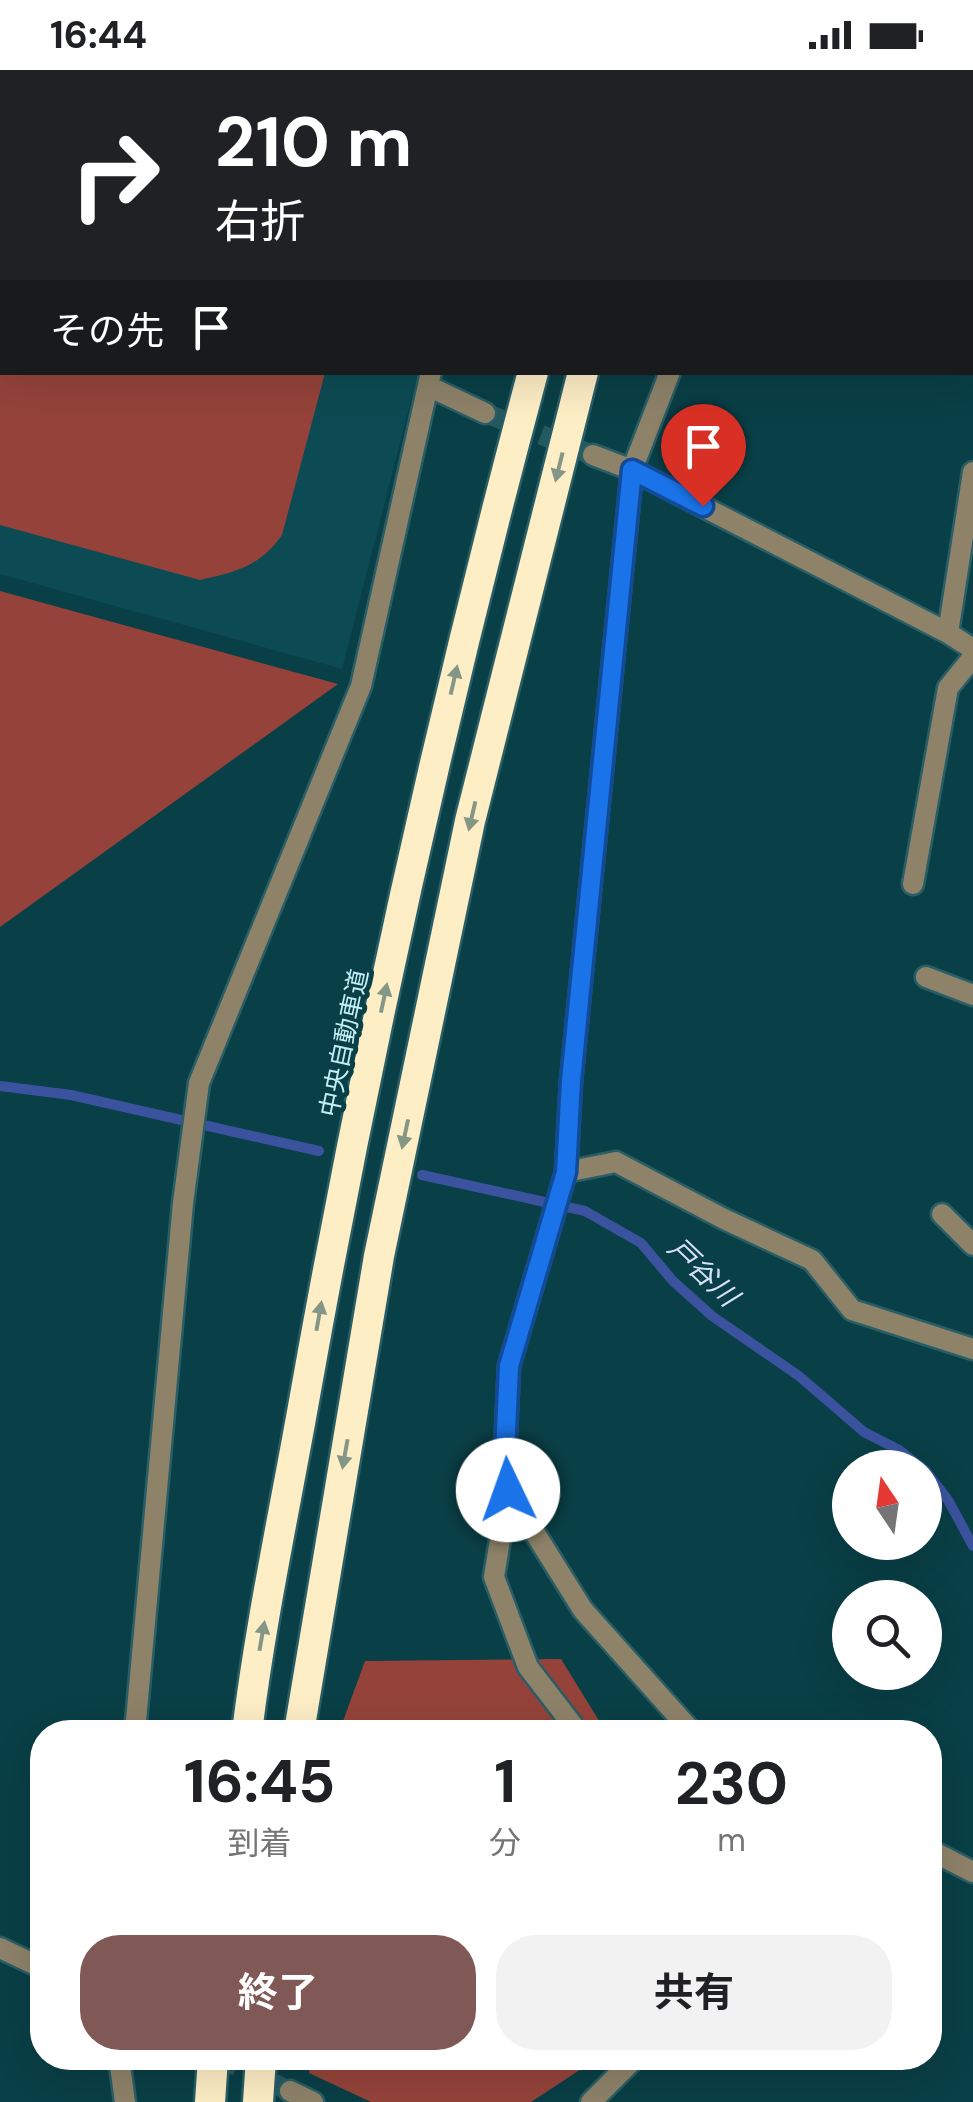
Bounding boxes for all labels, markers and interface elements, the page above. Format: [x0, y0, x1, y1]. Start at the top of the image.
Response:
text: 16:44 [50, 10, 147, 60]
text: 210 m [215, 97, 412, 188]
icon: right [50, 110, 180, 240]
text: 右折 [215, 192, 305, 251]
icon: arrive [184, 300, 239, 355]
text: その先 [50, 306, 164, 356]
pin [661, 404, 746, 507]
icon: arrive [676, 419, 731, 474]
one-way arrow [551, 452, 567, 483]
one-way arrow [447, 664, 462, 695]
one-way arrow [464, 801, 479, 832]
street label: 中央自動車道 [312, 966, 376, 1120]
one-way arrow [377, 982, 392, 1013]
one-way arrow [396, 1119, 412, 1150]
water label: 戸谷川 [660, 1230, 748, 1317]
one-way arrow [312, 1300, 327, 1331]
one-way arrow [337, 1438, 353, 1470]
position arrow [456, 1438, 560, 1542]
north arrow [832, 1450, 942, 1560]
map controls [832, 1450, 942, 1690]
button: search [832, 1580, 942, 1690]
one-way arrow [255, 1620, 271, 1651]
text: 16:45 [184, 1742, 335, 1821]
text: 1 [494, 1742, 516, 1821]
text: 230 [675, 1744, 788, 1823]
text: m [717, 1819, 746, 1861]
text: 到着 [228, 1822, 292, 1864]
text: 分 [489, 1822, 521, 1864]
button: 終了 [80, 1935, 476, 2050]
button: 共有 [496, 1935, 892, 2050]

